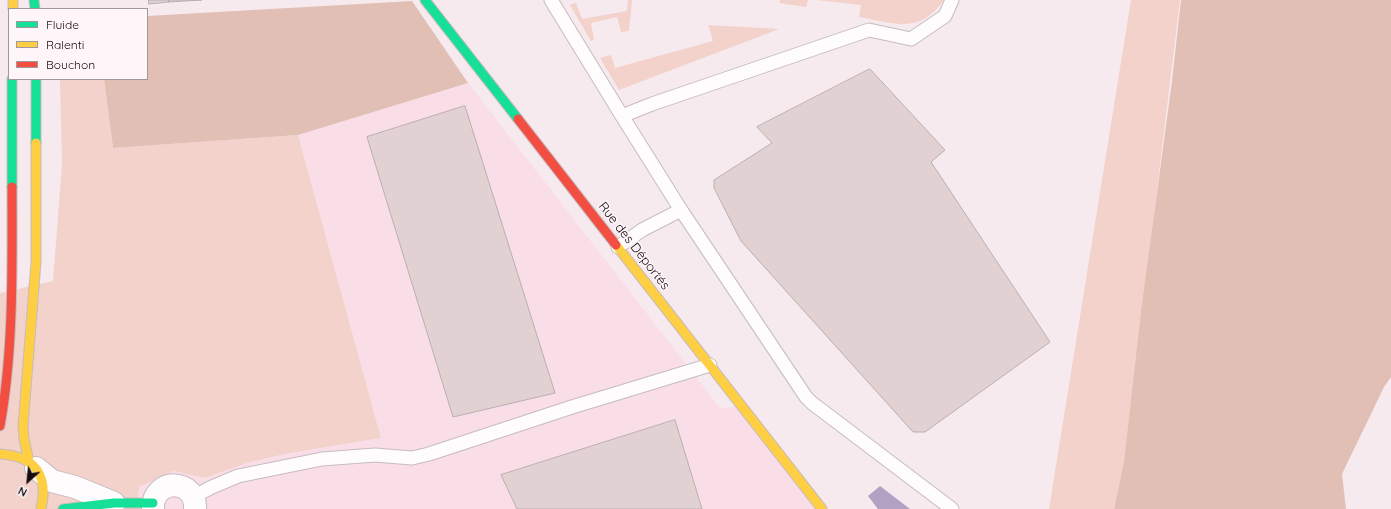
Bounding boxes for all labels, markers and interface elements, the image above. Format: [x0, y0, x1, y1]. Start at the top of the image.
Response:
legend [8, 8, 148, 80]
text: Fluide [46, 17, 79, 32]
text: Ralenti [46, 37, 84, 52]
text: Bouchon [46, 57, 95, 72]
street label: Rue des Déportés [595, 199, 673, 293]
north arrow [8, 461, 48, 501]
text: N [16, 484, 29, 500]

